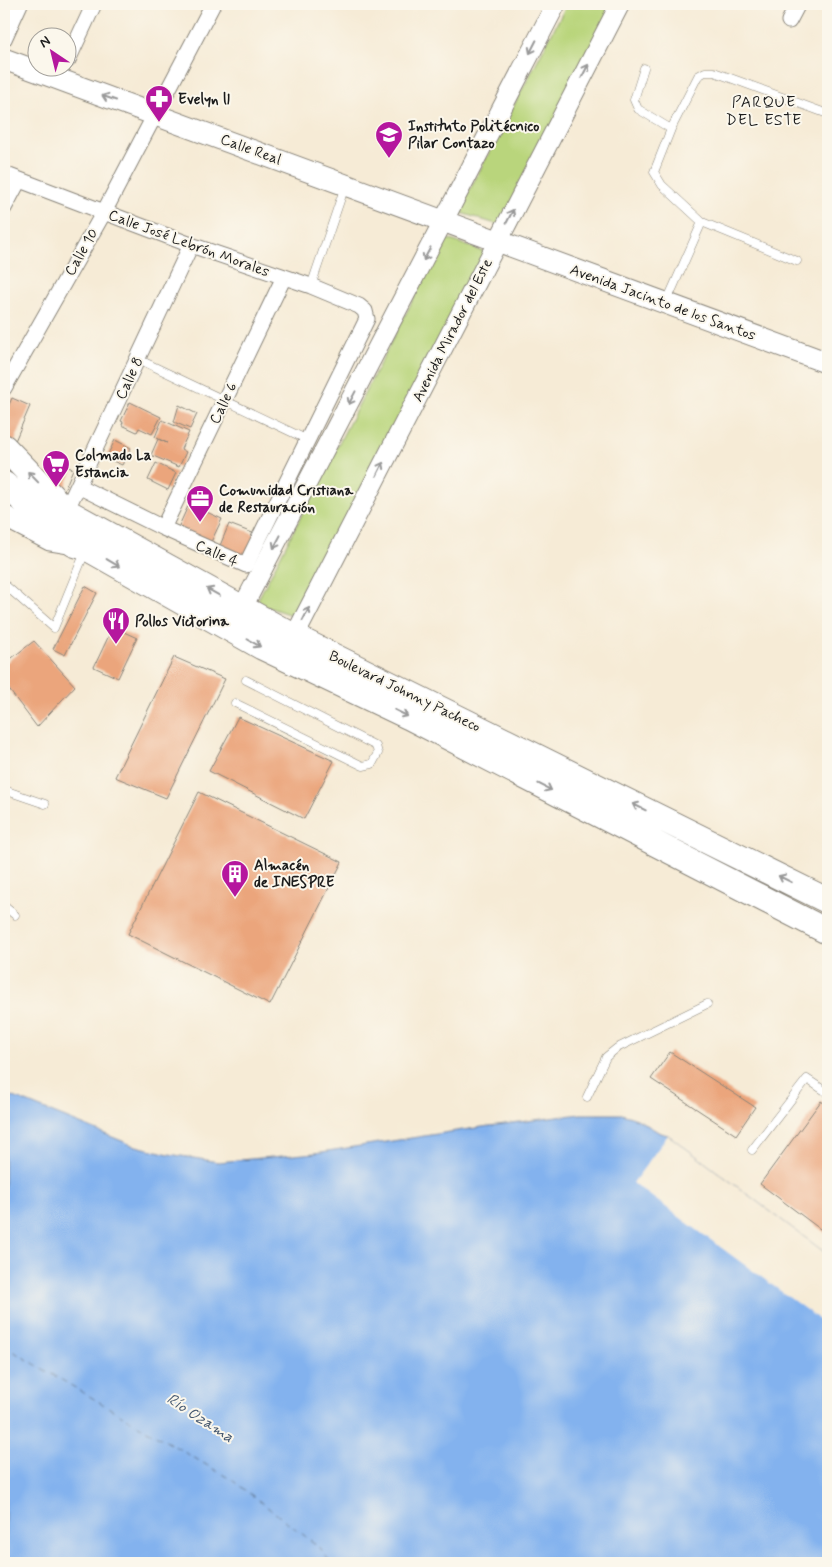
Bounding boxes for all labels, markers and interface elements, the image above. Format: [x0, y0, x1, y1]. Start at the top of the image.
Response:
north arrow [28, 28, 78, 78]
text: N [36, 32, 54, 52]
one-way arrow [528, 39, 537, 54]
one-way arrow [580, 64, 590, 79]
pharmacy icon: Evelyn ll [144, 84, 174, 123]
place label: Evelyn ll [178, 90, 230, 110]
district label: PARQUE DEL ESTE [726, 92, 802, 131]
one-way arrow [101, 93, 117, 102]
place label: Instituto Politécnico Pilar Contazo [408, 117, 539, 154]
school or university icon: Instituto Politécnico Pilar Contazo [374, 120, 404, 159]
street label: Calle Real [217, 130, 284, 170]
street label: Calle José Lebrón Morales [105, 205, 272, 283]
one-way arrow [506, 209, 515, 224]
street label: Calle 10 [60, 225, 103, 280]
one-way arrow [422, 246, 431, 261]
street label: Avenida Mirador del Este [408, 255, 498, 406]
street label: Avenida Jacinto de los Santos [567, 260, 759, 346]
street label: Calle 8 [111, 354, 148, 403]
street label: Calle 6 [205, 379, 243, 428]
one-way arrow [347, 390, 356, 405]
place label: Colmado La Estancia [75, 446, 152, 483]
supermarket icon: Colmado La Estancia [41, 449, 71, 488]
one-way arrow [375, 462, 385, 477]
one-way arrow [27, 471, 39, 483]
place label: Comunidad Cristiana de Restauración [219, 481, 354, 518]
office icon: Comunidad Cristiana de Restauración [185, 484, 215, 523]
one-way arrow [272, 534, 281, 549]
street label: Calle 4 [192, 536, 241, 572]
one-way arrow [105, 558, 119, 568]
one-way arrow [206, 587, 221, 596]
restaurant icon: Pollos Victorina [101, 606, 131, 645]
one-way arrow [302, 607, 311, 622]
place label: Pollos Victorina [135, 612, 230, 632]
one-way arrow [247, 638, 261, 648]
street label: Boulevard Johnny Pacheco [325, 646, 484, 737]
one-way arrow [393, 708, 408, 718]
one-way arrow [538, 782, 553, 792]
one-way arrow [632, 802, 647, 811]
place label: Almacén de INESPRE [254, 856, 335, 893]
building icon: Almacén de INESPRE [220, 859, 250, 898]
one-way arrow [778, 874, 793, 883]
water label: Río Ozama [162, 1389, 238, 1448]

